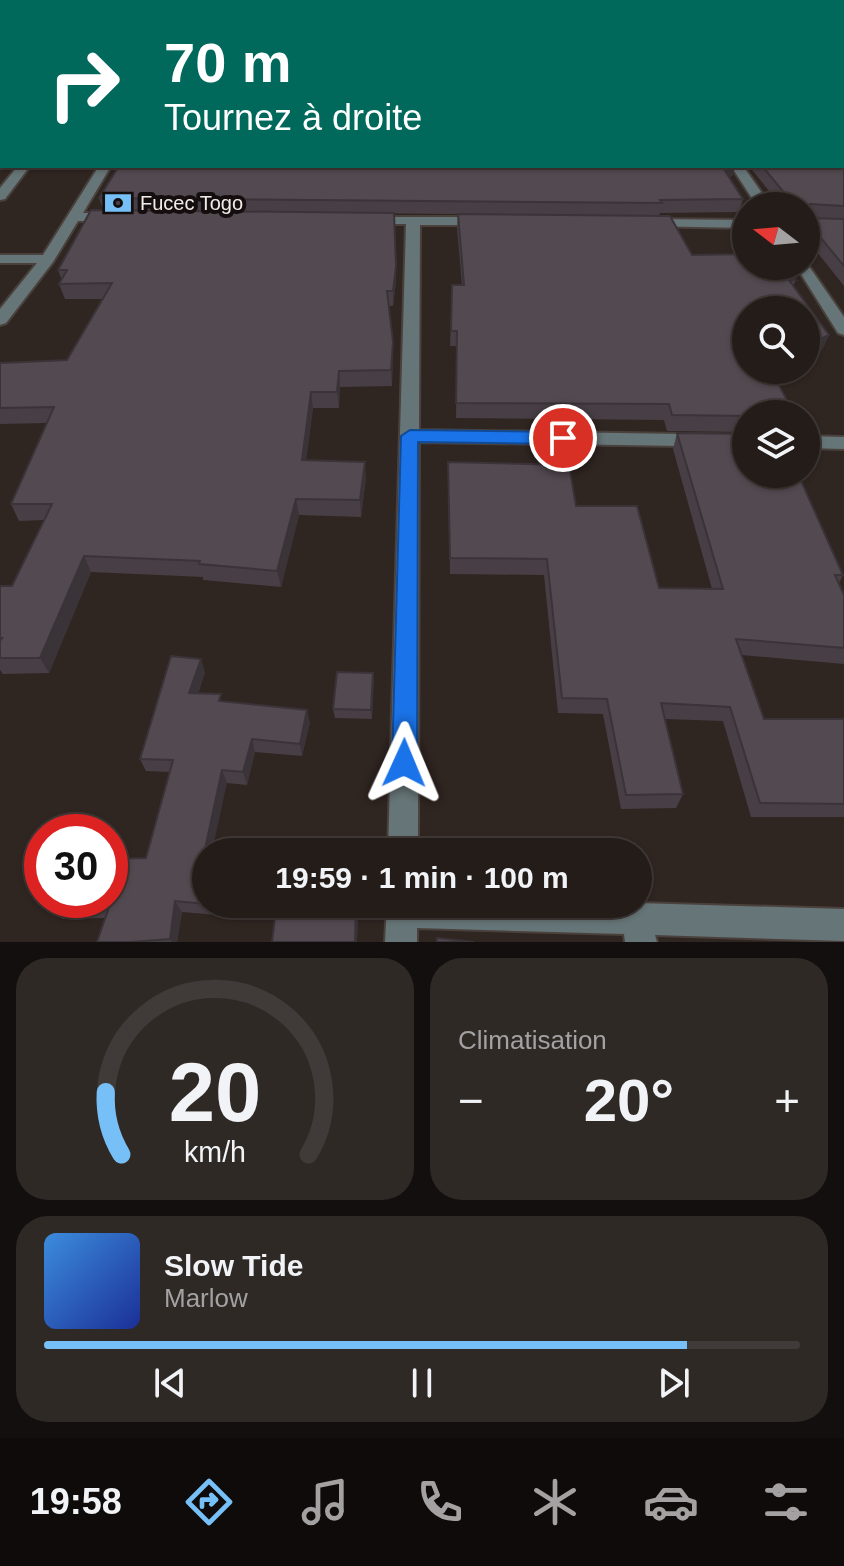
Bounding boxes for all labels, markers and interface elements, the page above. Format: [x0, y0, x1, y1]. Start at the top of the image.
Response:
text: 70 m [164, 31, 292, 94]
icon: right [32, 32, 136, 136]
text: Tournez à droite [164, 97, 422, 138]
bank icon: Fucec Togo [103, 188, 133, 218]
place label: Fucec Togo [140, 192, 243, 214]
north arrow [732, 192, 820, 280]
map controls [732, 192, 820, 488]
button: search [732, 296, 820, 384]
button: layers [732, 400, 820, 488]
pin [529, 404, 597, 472]
icon: arrive [541, 416, 585, 460]
position arrow [362, 721, 446, 805]
speed limit sign: 30 [24, 814, 128, 918]
text: 19:59 · 1 min · 100 m [275, 861, 569, 894]
text: Climatisation [458, 1025, 607, 1055]
text: 20 [169, 1046, 261, 1139]
text: 20° [584, 1067, 674, 1134]
text: − [458, 1076, 484, 1125]
text: + [774, 1076, 800, 1125]
text: km/h [184, 1136, 246, 1168]
text: Slow Tide [164, 1249, 303, 1282]
text: Marlow [164, 1283, 248, 1313]
icon: previous [148, 1361, 192, 1405]
icon: pause [400, 1361, 444, 1405]
icon: next [652, 1361, 696, 1405]
icon: directions [181, 1474, 237, 1530]
icon: music [297, 1474, 353, 1530]
icon: phone [412, 1474, 468, 1530]
icon: climate [527, 1474, 583, 1530]
icon: car [643, 1474, 699, 1530]
icon: filters [758, 1474, 814, 1530]
text: 19:58 [30, 1481, 122, 1522]

